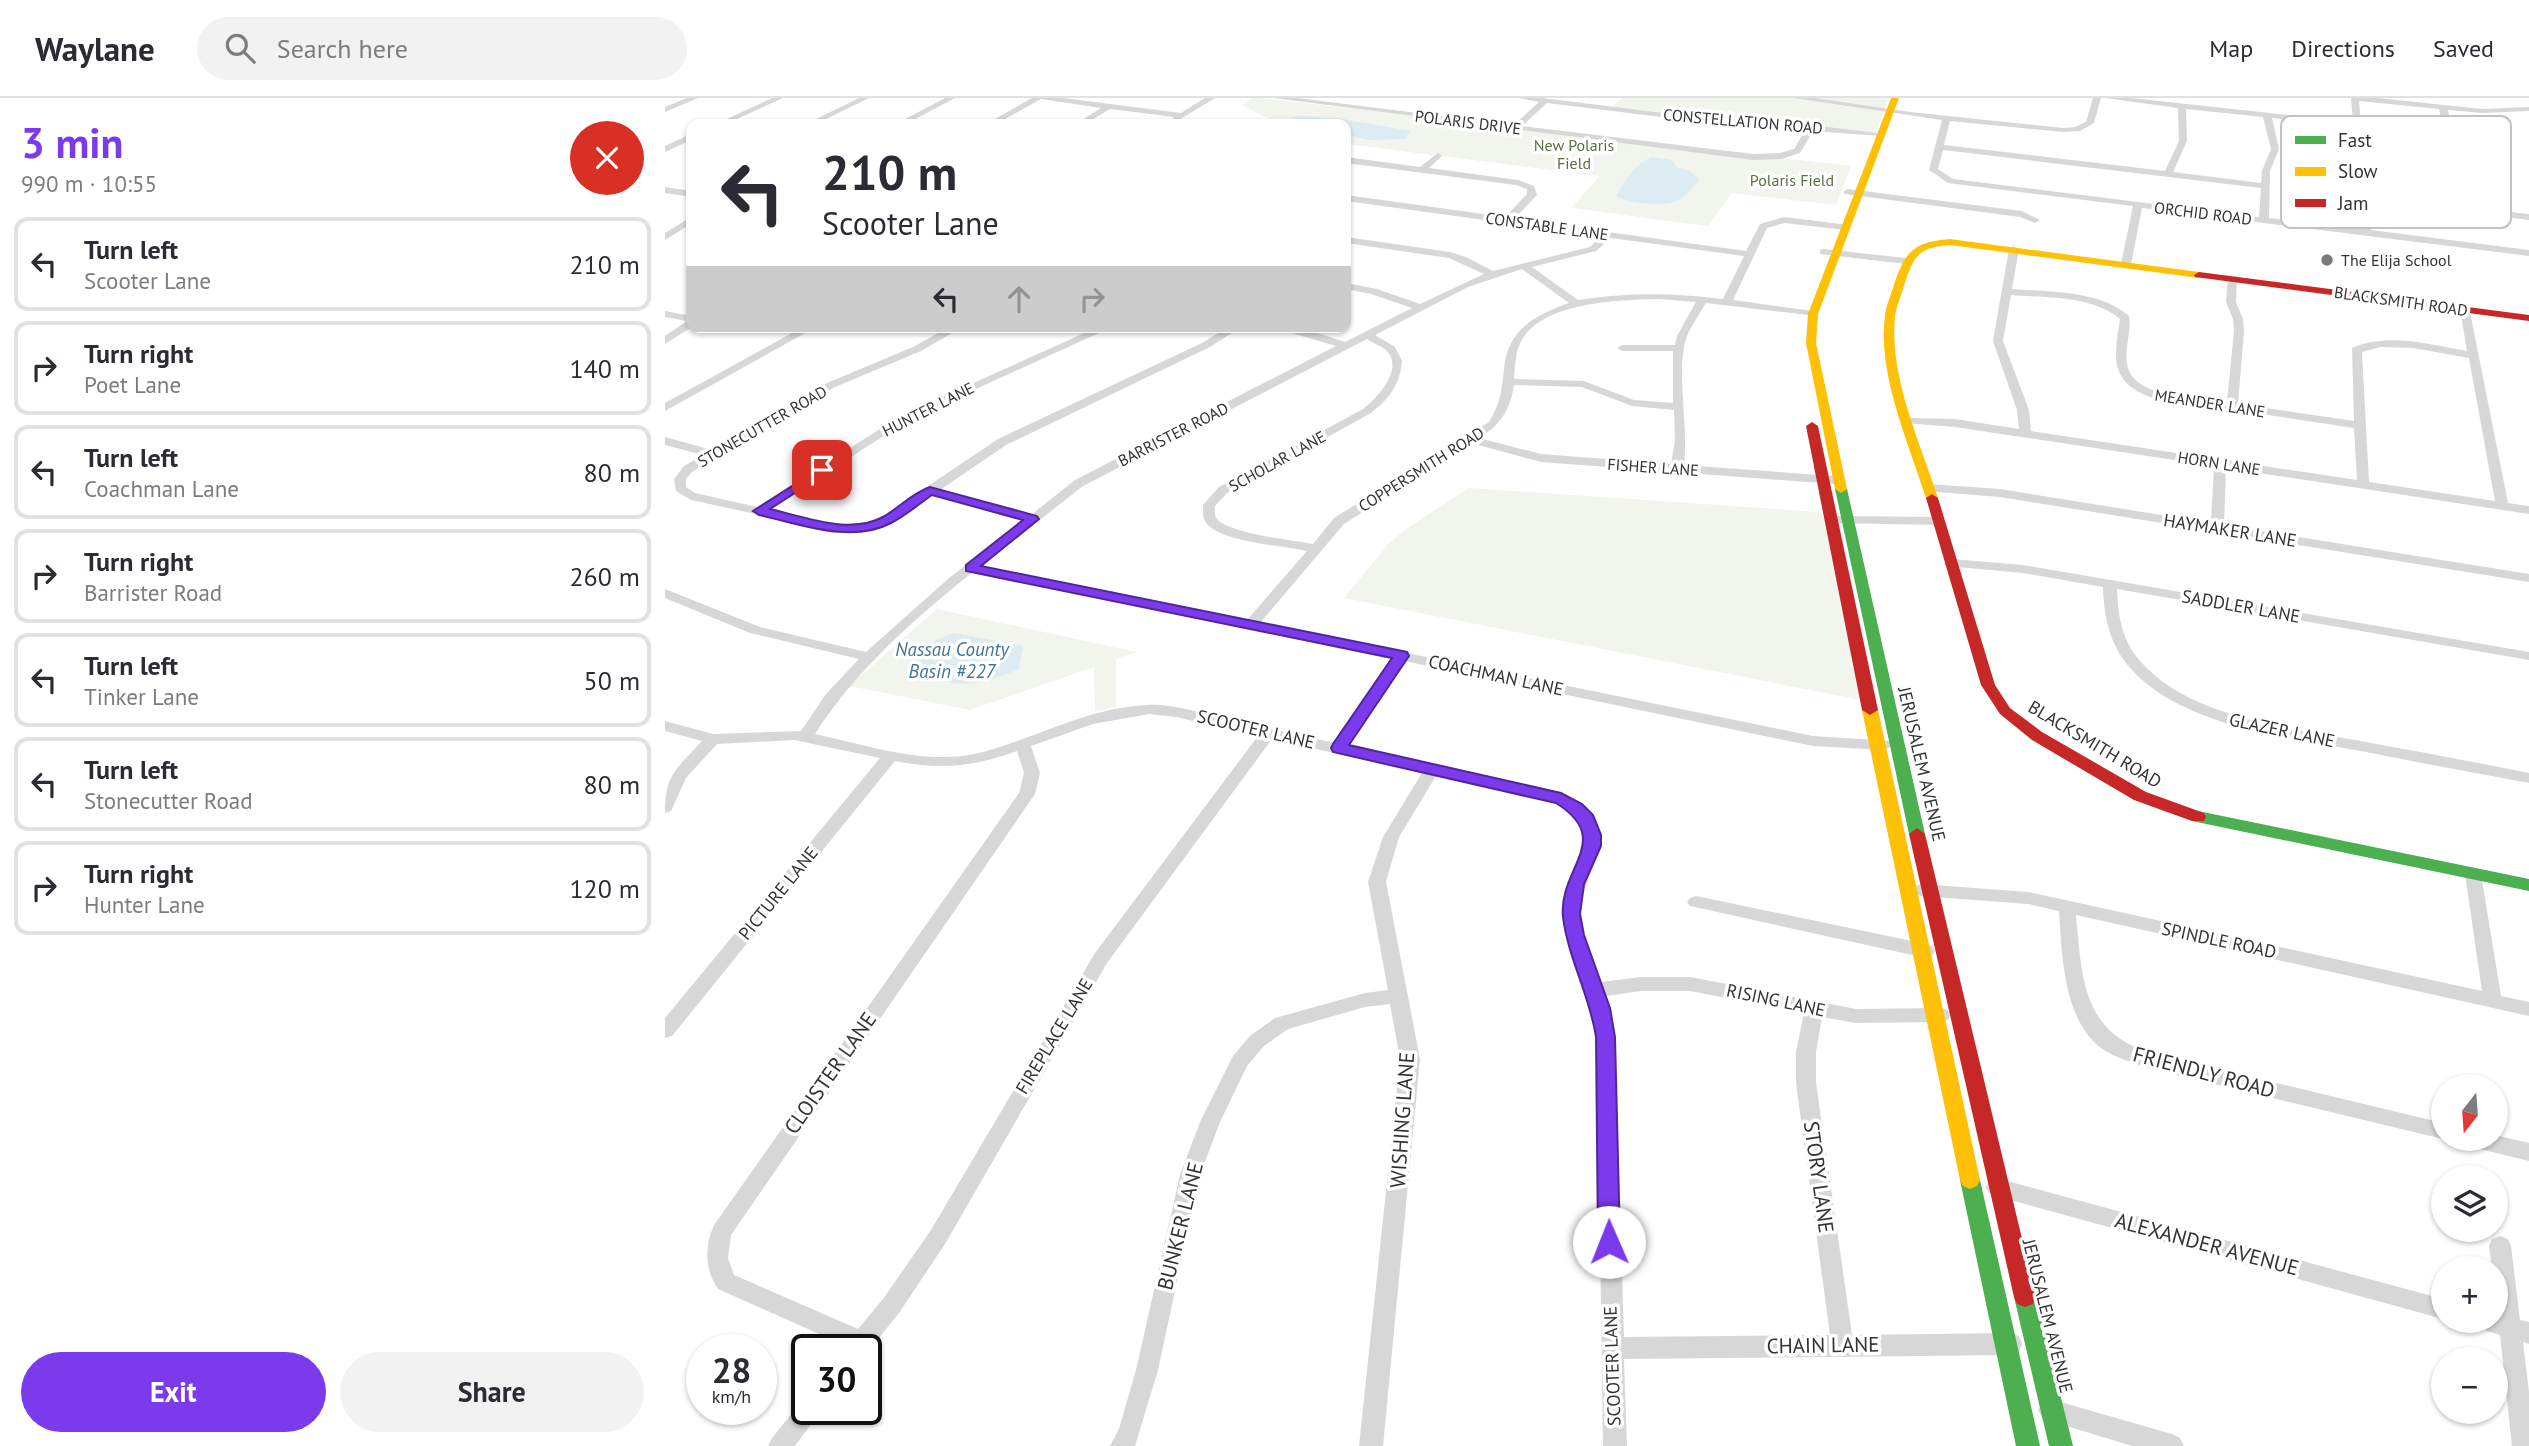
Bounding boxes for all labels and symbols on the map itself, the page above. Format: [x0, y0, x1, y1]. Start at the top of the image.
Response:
street label: CONSTELLATION ROAD [1662, 104, 1824, 138]
street label: POLARIS DRIVE [1414, 106, 1522, 138]
legend [2281, 116, 2511, 228]
text: Fast [2338, 128, 2372, 152]
park label: New Polaris Field [1534, 135, 1614, 173]
text: Slow [2338, 159, 2378, 183]
park label: Polaris Field [1750, 170, 1834, 190]
text: Jam [2337, 191, 2368, 215]
street label: ORCHID ROAD [2153, 197, 2253, 229]
street label: CONSTABLE LANE [1484, 207, 1610, 245]
place label: The Elija School [2341, 250, 2452, 270]
marker: The Elija School [2319, 252, 2335, 268]
street label: BLACKSMITH ROAD [2333, 282, 2469, 320]
street label: HUNTER LANE [879, 377, 977, 441]
street label: STONECUTTER ROAD [694, 381, 830, 471]
street label: MEANDER LANE [2153, 384, 2267, 422]
street label: BARRISTER ROAD [1114, 398, 1232, 470]
street label: COPPERSMITH ROAD [1354, 422, 1488, 516]
street label: SCHOLAR LANE [1225, 426, 1329, 496]
pin [792, 440, 852, 500]
street label: HORN LANE [2176, 447, 2262, 479]
street label: FISHER LANE [1607, 454, 1699, 480]
street label: HAYMAKER LANE [2162, 508, 2298, 552]
street label: SADDLER LANE [2180, 584, 2302, 628]
water label: Nassau County Basin #227 [895, 637, 1010, 683]
street label: COACHMAN LANE [1426, 649, 1566, 701]
street label: JERUSALEM AVENUE [1893, 683, 1951, 844]
street label: BLACKSMITH ROAD [2024, 695, 2166, 793]
street label: SCOOTER LANE [1195, 704, 1317, 754]
street label: GLAZER LANE [2227, 708, 2337, 752]
street label: PICTURE LANE [733, 842, 823, 944]
street label: SPINDLE ROAD [2160, 917, 2278, 963]
street label: FIREPLACE LANE [1010, 974, 1098, 1098]
street label: RISING LANE [1725, 978, 1827, 1022]
street label: CLOISTER LANE [778, 1007, 882, 1139]
street label: FRIENDLY ROAD [2130, 1040, 2278, 1104]
street label: WISHING LANE [1384, 1051, 1420, 1189]
north arrow [2431, 1074, 2508, 1152]
street label: STORY LANE [1798, 1119, 1840, 1235]
street label: BUNKER LANE [1151, 1159, 1209, 1293]
position arrow [1572, 1205, 1646, 1279]
street label: ALEXANDER AVENUE [2112, 1206, 2302, 1282]
street label: JERUSALEM AVENUE [2017, 1236, 2078, 1395]
street label: SCOOTER LANE [1598, 1306, 1626, 1426]
street label: CHAIN LANE [1766, 1331, 1880, 1359]
speed limit sign: 30 [791, 1334, 882, 1425]

